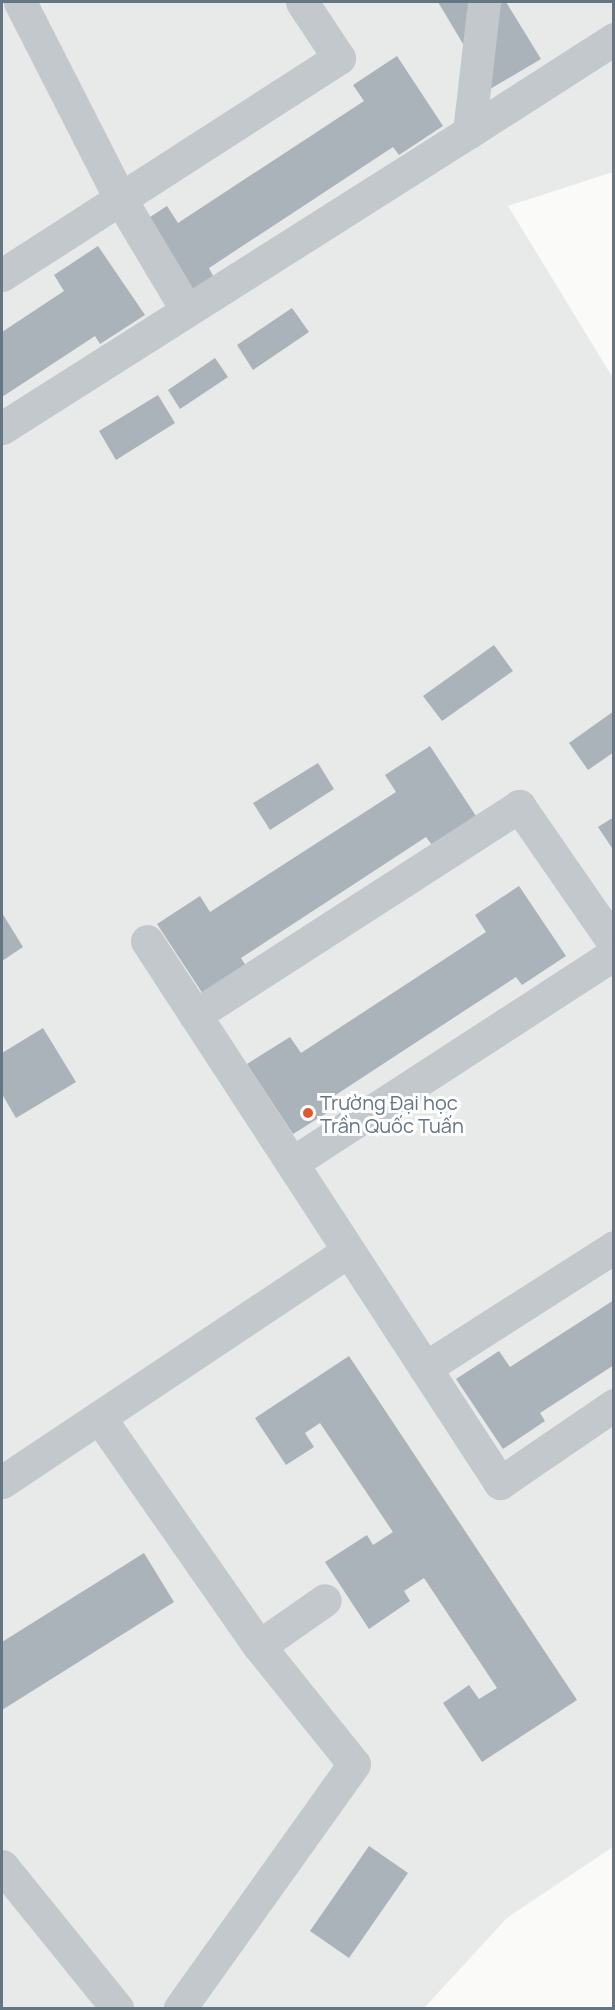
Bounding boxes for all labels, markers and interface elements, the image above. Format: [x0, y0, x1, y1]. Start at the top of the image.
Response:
place label: Trường Đại học Trần Quốc Tuấn [320, 1090, 464, 1137]
marker: Trường Đại học Trần Quốc Tuấn [301, 1106, 315, 1120]

